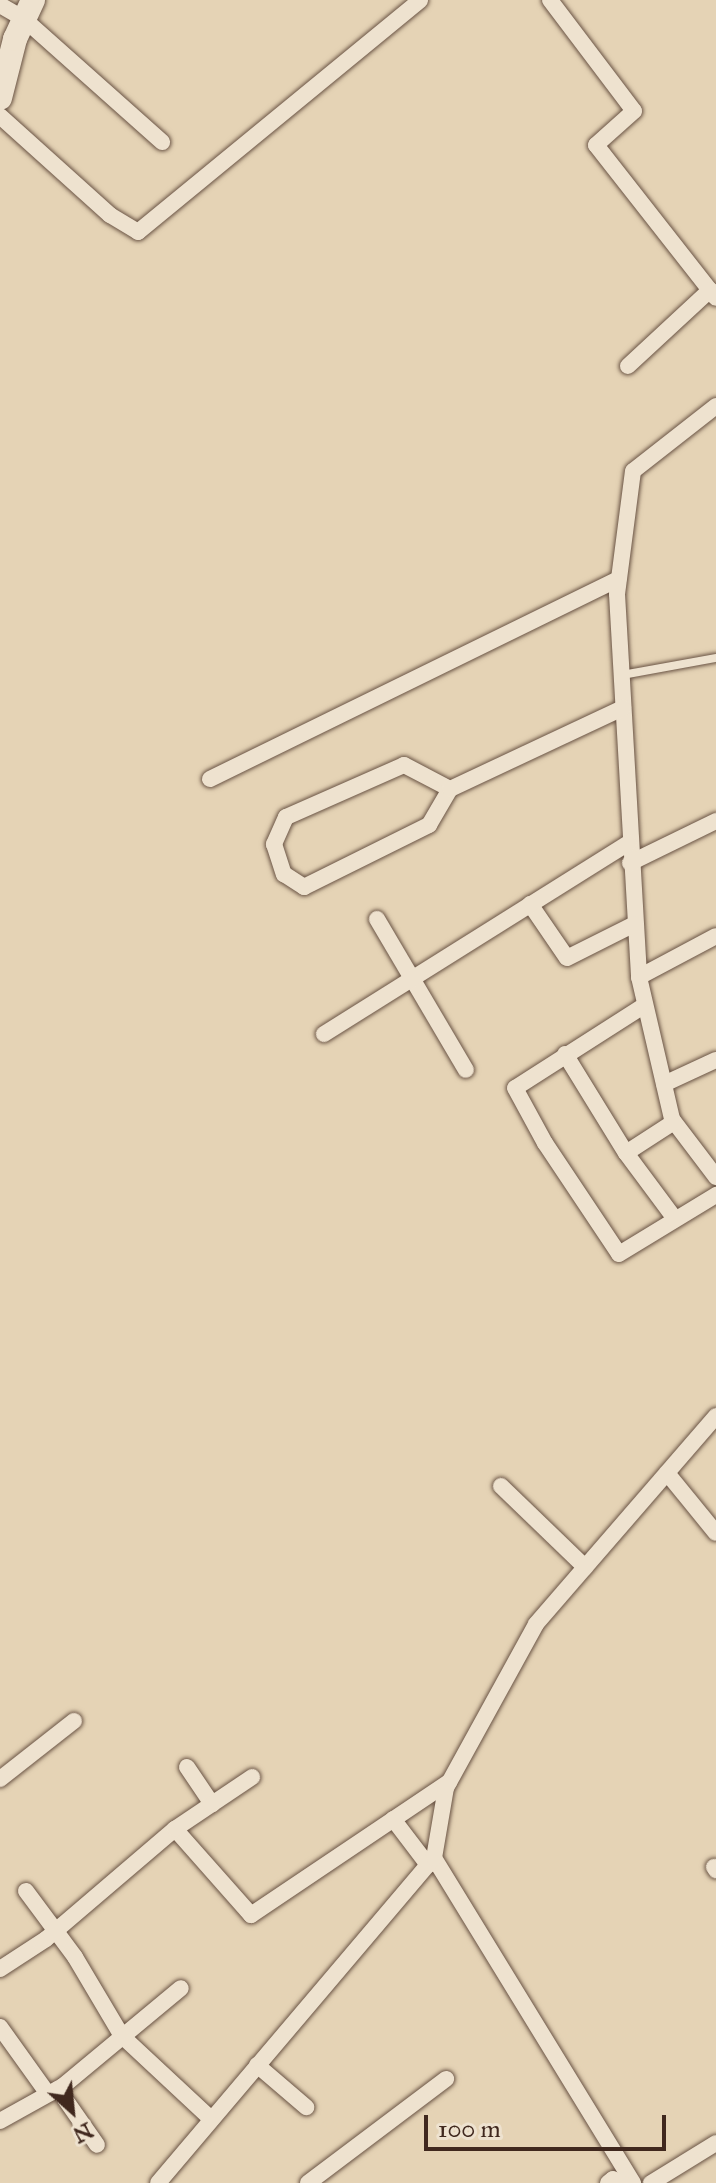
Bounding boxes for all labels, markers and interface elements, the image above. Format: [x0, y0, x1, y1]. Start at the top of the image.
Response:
north arrow [32, 2071, 112, 2151]
scale bar [428, 2099, 670, 2149]
text: 100 m [438, 2114, 501, 2144]
text: N [69, 2117, 98, 2149]

